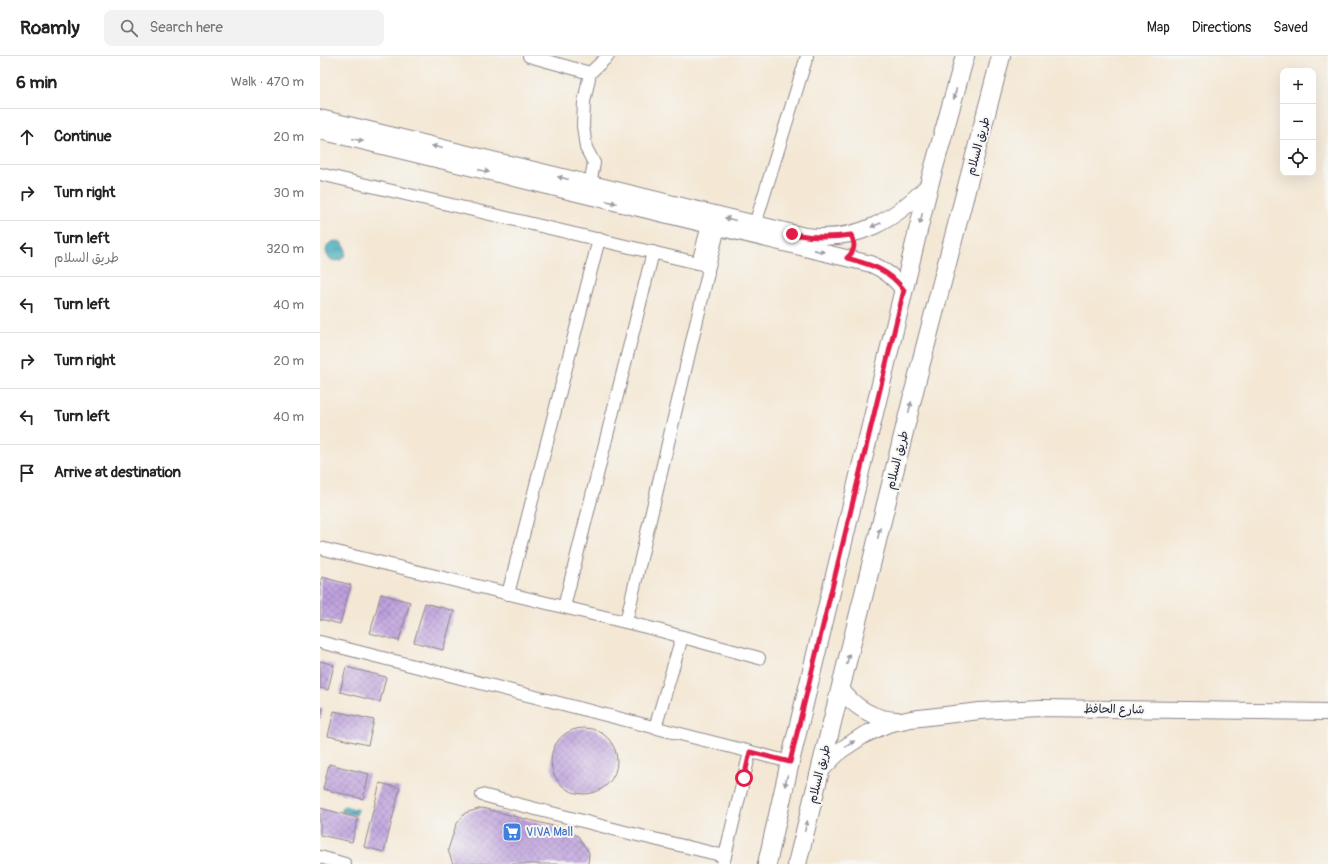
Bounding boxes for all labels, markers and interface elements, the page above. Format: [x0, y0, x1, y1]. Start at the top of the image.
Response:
search box [104, 10, 384, 46]
text: Roamly [20, 16, 80, 40]
icon: search [118, 17, 140, 39]
text: Search here [150, 18, 223, 37]
text: Map [1147, 19, 1170, 36]
text: Directions [1192, 19, 1251, 36]
text: Saved [1273, 19, 1308, 36]
map controls [1280, 68, 1316, 176]
button: + [1280, 68, 1316, 104]
text: 6 min [16, 72, 57, 93]
text: Walk · 470 m [231, 74, 304, 90]
one-way arrow [951, 87, 957, 100]
button: − [1280, 104, 1316, 140]
street label: طريق السلام [963, 115, 994, 177]
icon: ahead [16, 126, 38, 148]
text: Continue [54, 127, 112, 146]
text: 20 m [273, 129, 304, 145]
one-way arrow [352, 138, 364, 144]
button: locate [1280, 140, 1316, 176]
one-way arrow [431, 143, 443, 149]
one-way arrow [478, 168, 490, 174]
one-way arrow [557, 174, 570, 180]
icon: right [16, 182, 38, 204]
text: Turn right [54, 183, 115, 202]
text: 30 m [274, 185, 304, 201]
one-way arrow [604, 199, 617, 205]
one-way arrow [918, 213, 924, 225]
one-way arrow [724, 215, 737, 221]
one-way arrow [870, 222, 882, 228]
route end [783, 225, 801, 243]
text: Turn left [54, 229, 110, 248]
icon: left [16, 238, 38, 260]
text: 320 m [266, 241, 304, 257]
one-way arrow [813, 249, 825, 255]
text: طريق السلام [54, 250, 119, 266]
icon: left [16, 294, 38, 316]
text: Turn left [54, 295, 110, 314]
text: 40 m [273, 297, 304, 313]
icon: right [16, 350, 38, 372]
text: Turn right [54, 351, 115, 370]
text: 20 m [273, 353, 304, 369]
one-way arrow [908, 401, 914, 413]
icon: left [16, 406, 38, 428]
text: Turn left [54, 407, 110, 426]
text: 40 m [273, 409, 304, 425]
street label: طريق السلام [883, 429, 913, 491]
icon: arrive [16, 462, 38, 484]
text: Arrive at destination [54, 463, 181, 482]
one-way arrow [876, 527, 882, 539]
one-way arrow [845, 653, 851, 665]
street label: شارع الحافظ [1083, 701, 1145, 719]
one-way arrow [845, 740, 855, 748]
street label: طريق السلام [805, 743, 835, 805]
route start [735, 769, 753, 787]
one-way arrow [782, 775, 788, 787]
one-way arrow [804, 820, 810, 832]
supermarket icon: VIVA Mall [501, 821, 523, 843]
place label: VIVA Mall [526, 825, 573, 840]

